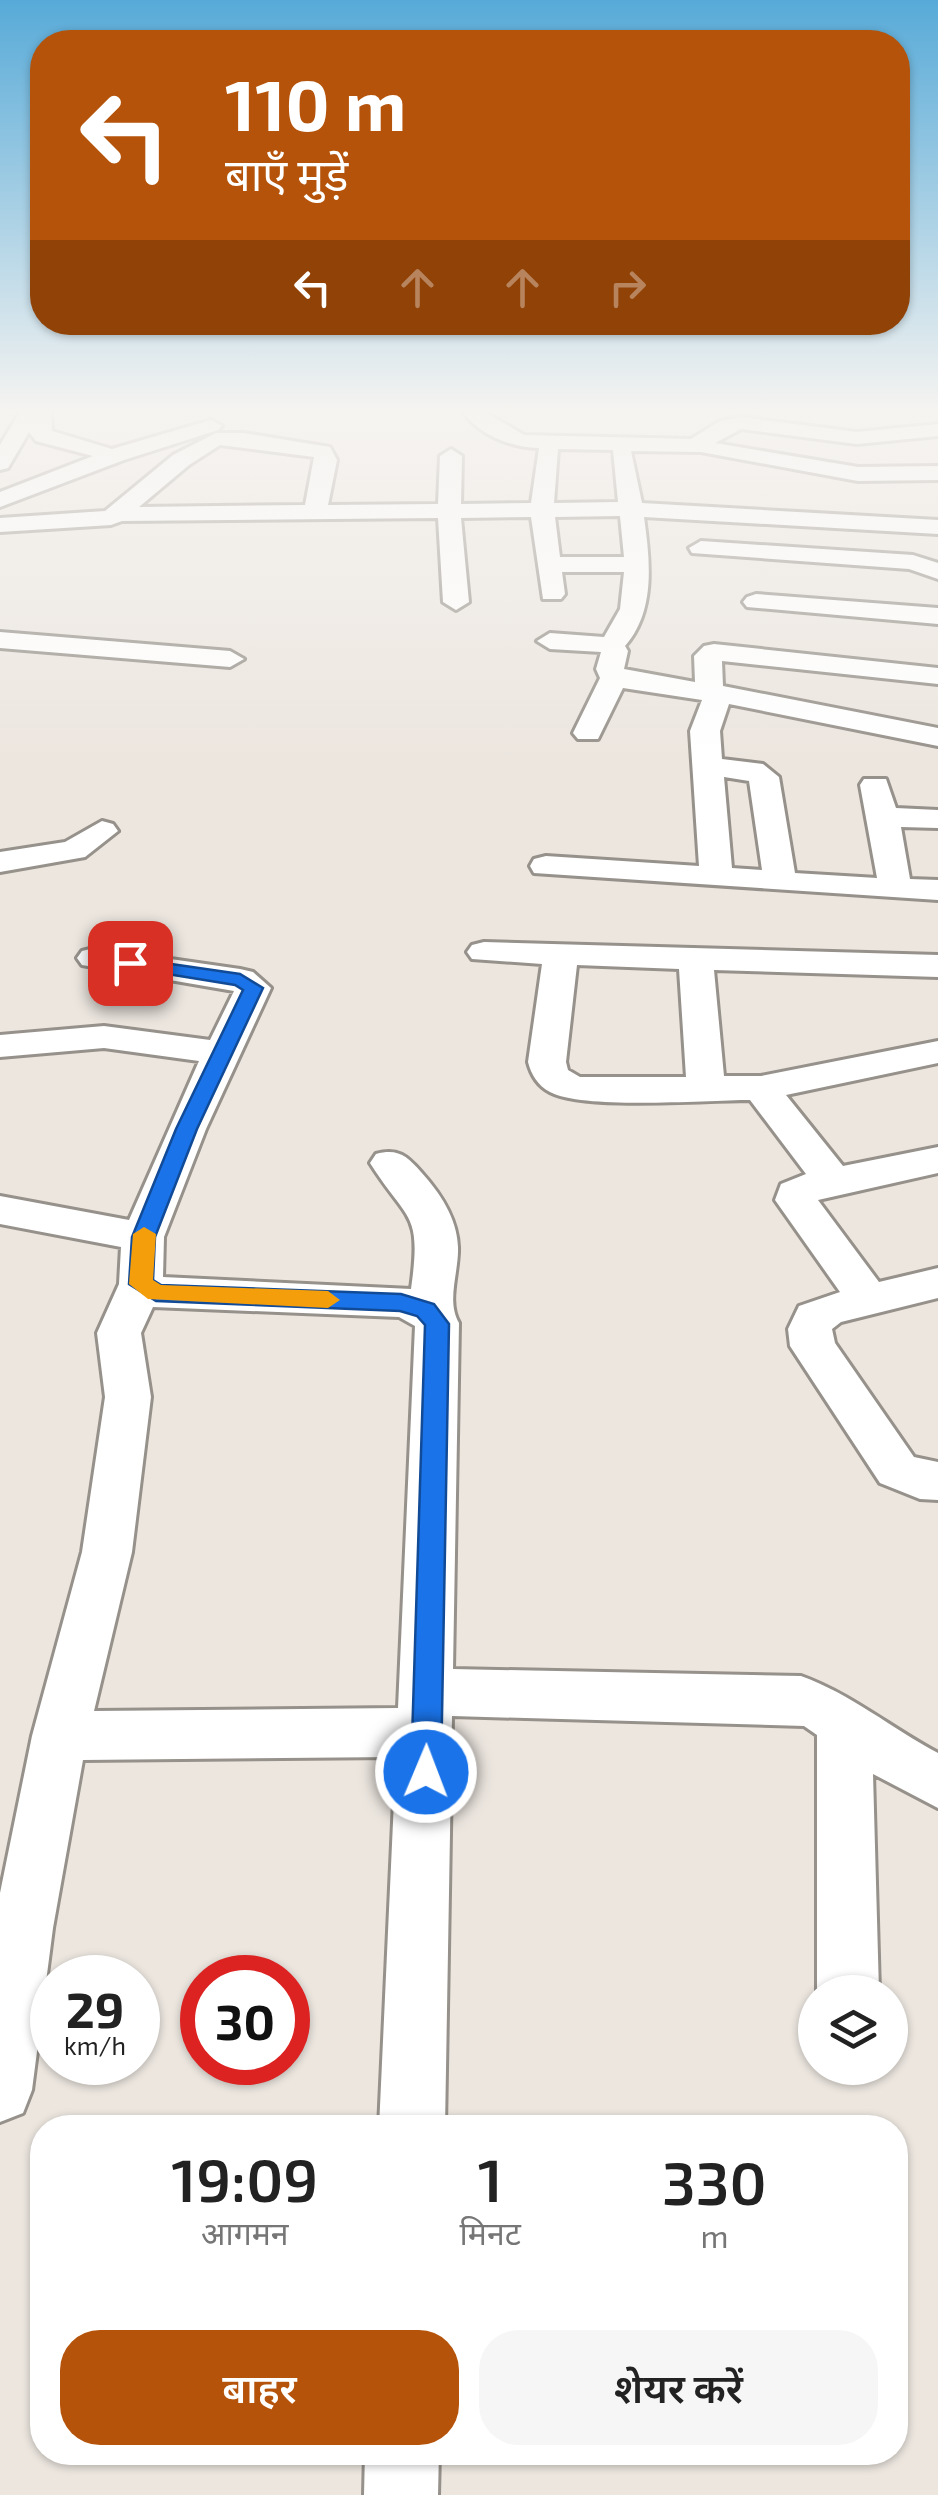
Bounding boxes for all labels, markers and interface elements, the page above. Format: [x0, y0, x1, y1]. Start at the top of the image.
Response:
text: 110 m [225, 61, 406, 145]
icon: left [60, 70, 190, 200]
text: बाएँ मुड़ें [225, 146, 348, 200]
icon: left [285, 260, 340, 315]
icon: ahead [390, 260, 445, 315]
icon: ahead [495, 260, 550, 315]
icon: right [600, 260, 655, 315]
pin [88, 921, 173, 1006]
icon: arrive [103, 936, 158, 991]
position arrow [374, 1720, 478, 1824]
speed limit sign: 30 [180, 1955, 310, 2085]
map controls [798, 1975, 908, 2085]
button: layers [798, 1975, 908, 2085]
text: 29 [66, 1978, 124, 2038]
text: km/h [64, 2030, 126, 2060]
text: 19:09 [171, 2142, 318, 2214]
text: 1 [478, 2142, 503, 2214]
text: 330 [662, 2145, 767, 2217]
text: आगमन [201, 2213, 289, 2251]
text: मिनट [460, 2213, 521, 2251]
text: m [700, 2216, 728, 2254]
button: बाहर [60, 2330, 459, 2445]
button: शेयर करें [479, 2330, 878, 2445]

